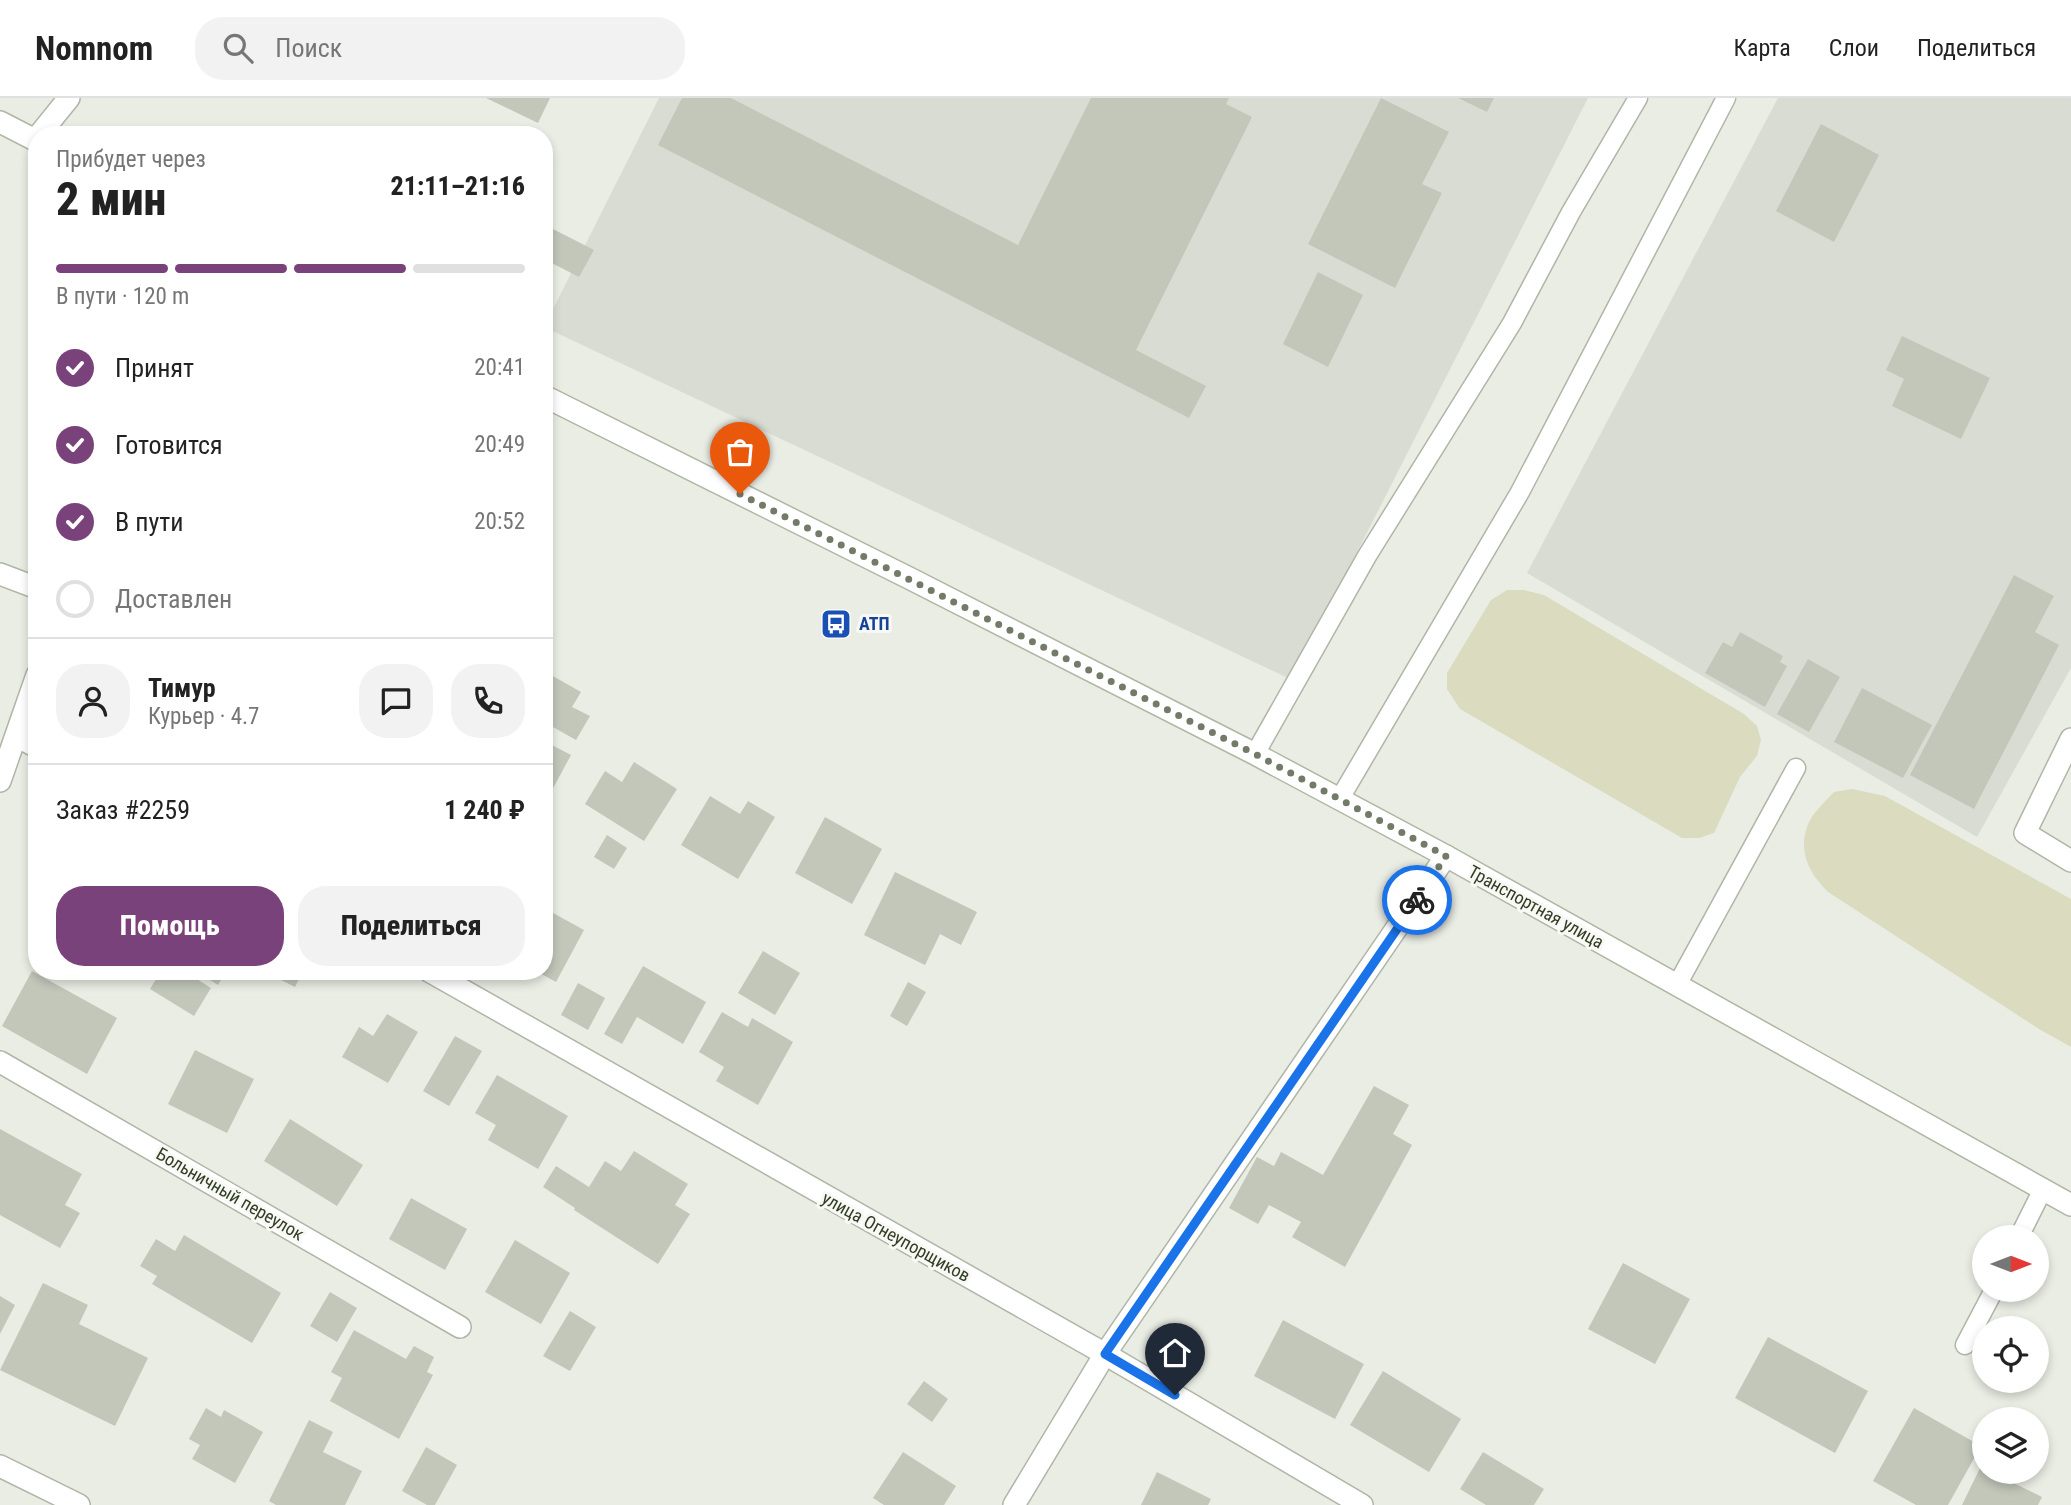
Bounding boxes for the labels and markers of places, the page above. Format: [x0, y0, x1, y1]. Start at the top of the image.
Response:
pin [710, 422, 770, 494]
bus stop icon: АТП [819, 607, 853, 641]
place label: АТП [859, 613, 890, 634]
pin [1145, 1323, 1205, 1395]

